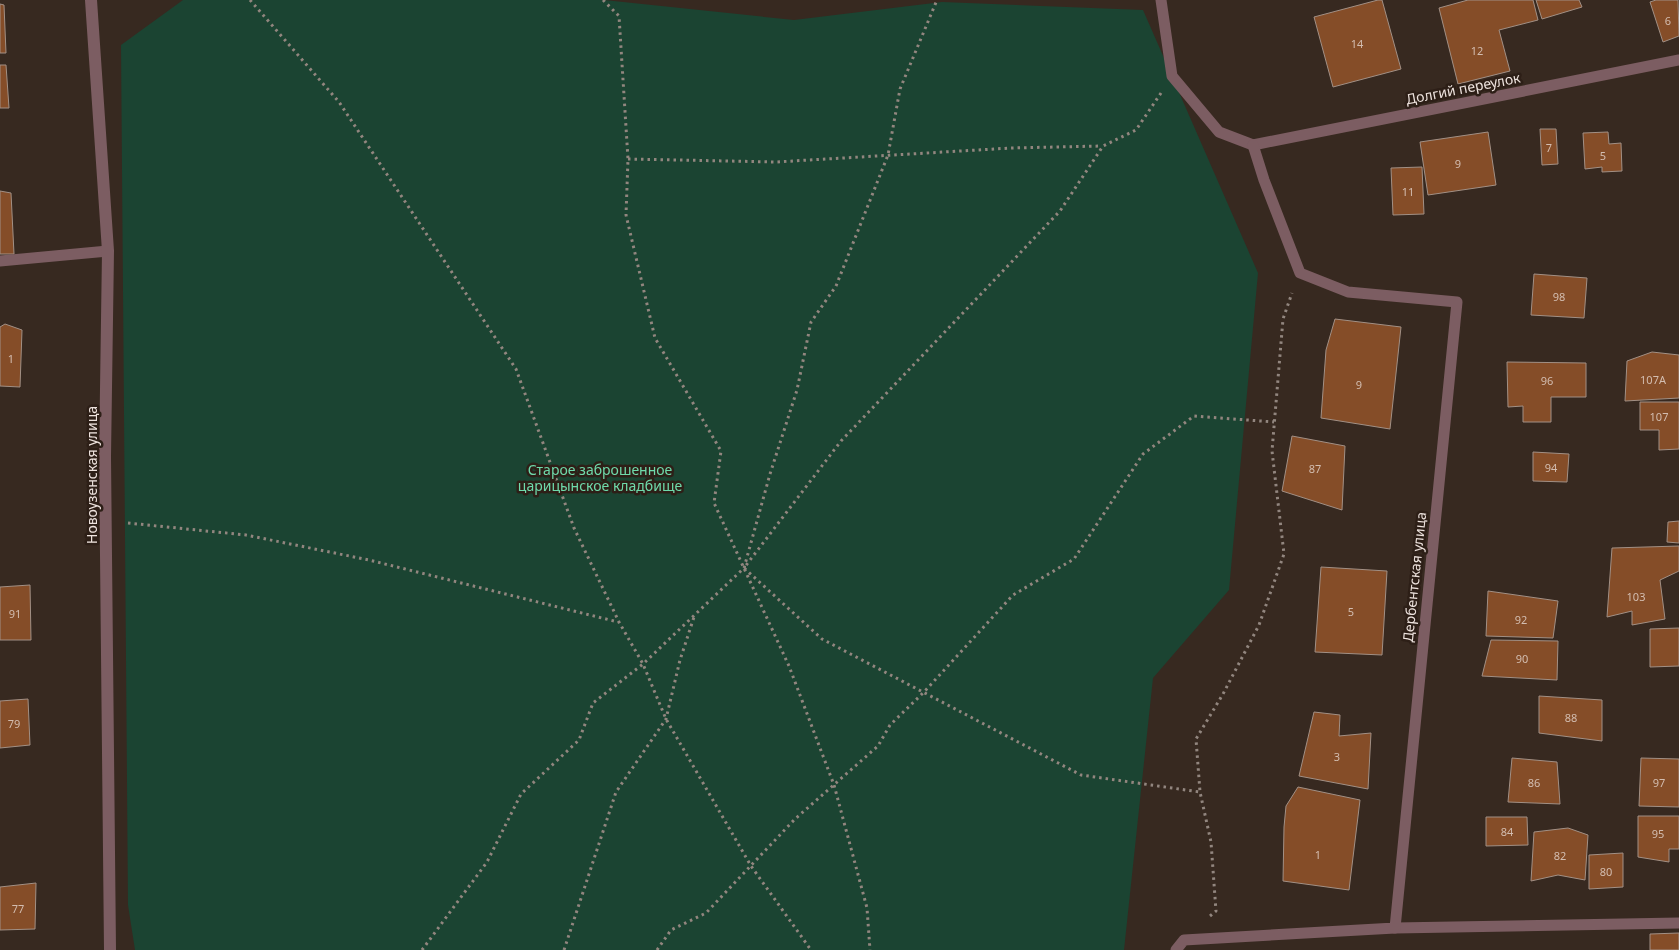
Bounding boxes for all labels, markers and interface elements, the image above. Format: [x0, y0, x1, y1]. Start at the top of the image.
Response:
house number: 6 [1665, 13, 1671, 28]
house number: 14 [1351, 36, 1364, 51]
house number: 12 [1471, 43, 1483, 58]
street label: Долгий переулок [1404, 67, 1522, 108]
house number: 7 [1546, 140, 1552, 155]
house number: 5 [1600, 148, 1606, 163]
house number: 9 [1455, 156, 1461, 171]
house number: 11 [1402, 184, 1414, 199]
house number: 98 [1553, 289, 1565, 304]
house number: 1 [8, 351, 14, 366]
house number: 107А [1640, 372, 1667, 387]
house number: 96 [1541, 373, 1553, 388]
house number: 9 [1356, 377, 1362, 392]
street label: Новоузенская улица [82, 406, 101, 544]
house number: 107 [1650, 409, 1668, 424]
park label: Старое заброшенное царицынское кладбище [518, 460, 682, 495]
house number: 94 [1545, 460, 1558, 475]
house number: 87 [1309, 461, 1321, 476]
street label: Дербентская улица [1398, 511, 1430, 643]
house number: 103 [1627, 589, 1645, 604]
house number: 5 [1348, 604, 1354, 619]
house number: 91 [9, 606, 21, 621]
house number: 92 [1515, 612, 1527, 627]
house number: 90 [1516, 651, 1528, 666]
house number: 88 [1565, 710, 1577, 725]
house number: 79 [8, 716, 20, 731]
house number: 3 [1334, 749, 1340, 764]
house number: 86 [1528, 775, 1540, 790]
house number: 97 [1653, 775, 1665, 790]
house number: 84 [1501, 824, 1514, 839]
house number: 95 [1652, 826, 1664, 841]
house number: 1 [1315, 847, 1321, 862]
house number: 82 [1554, 848, 1566, 863]
house number: 80 [1600, 864, 1612, 879]
house number: 77 [12, 901, 24, 916]

